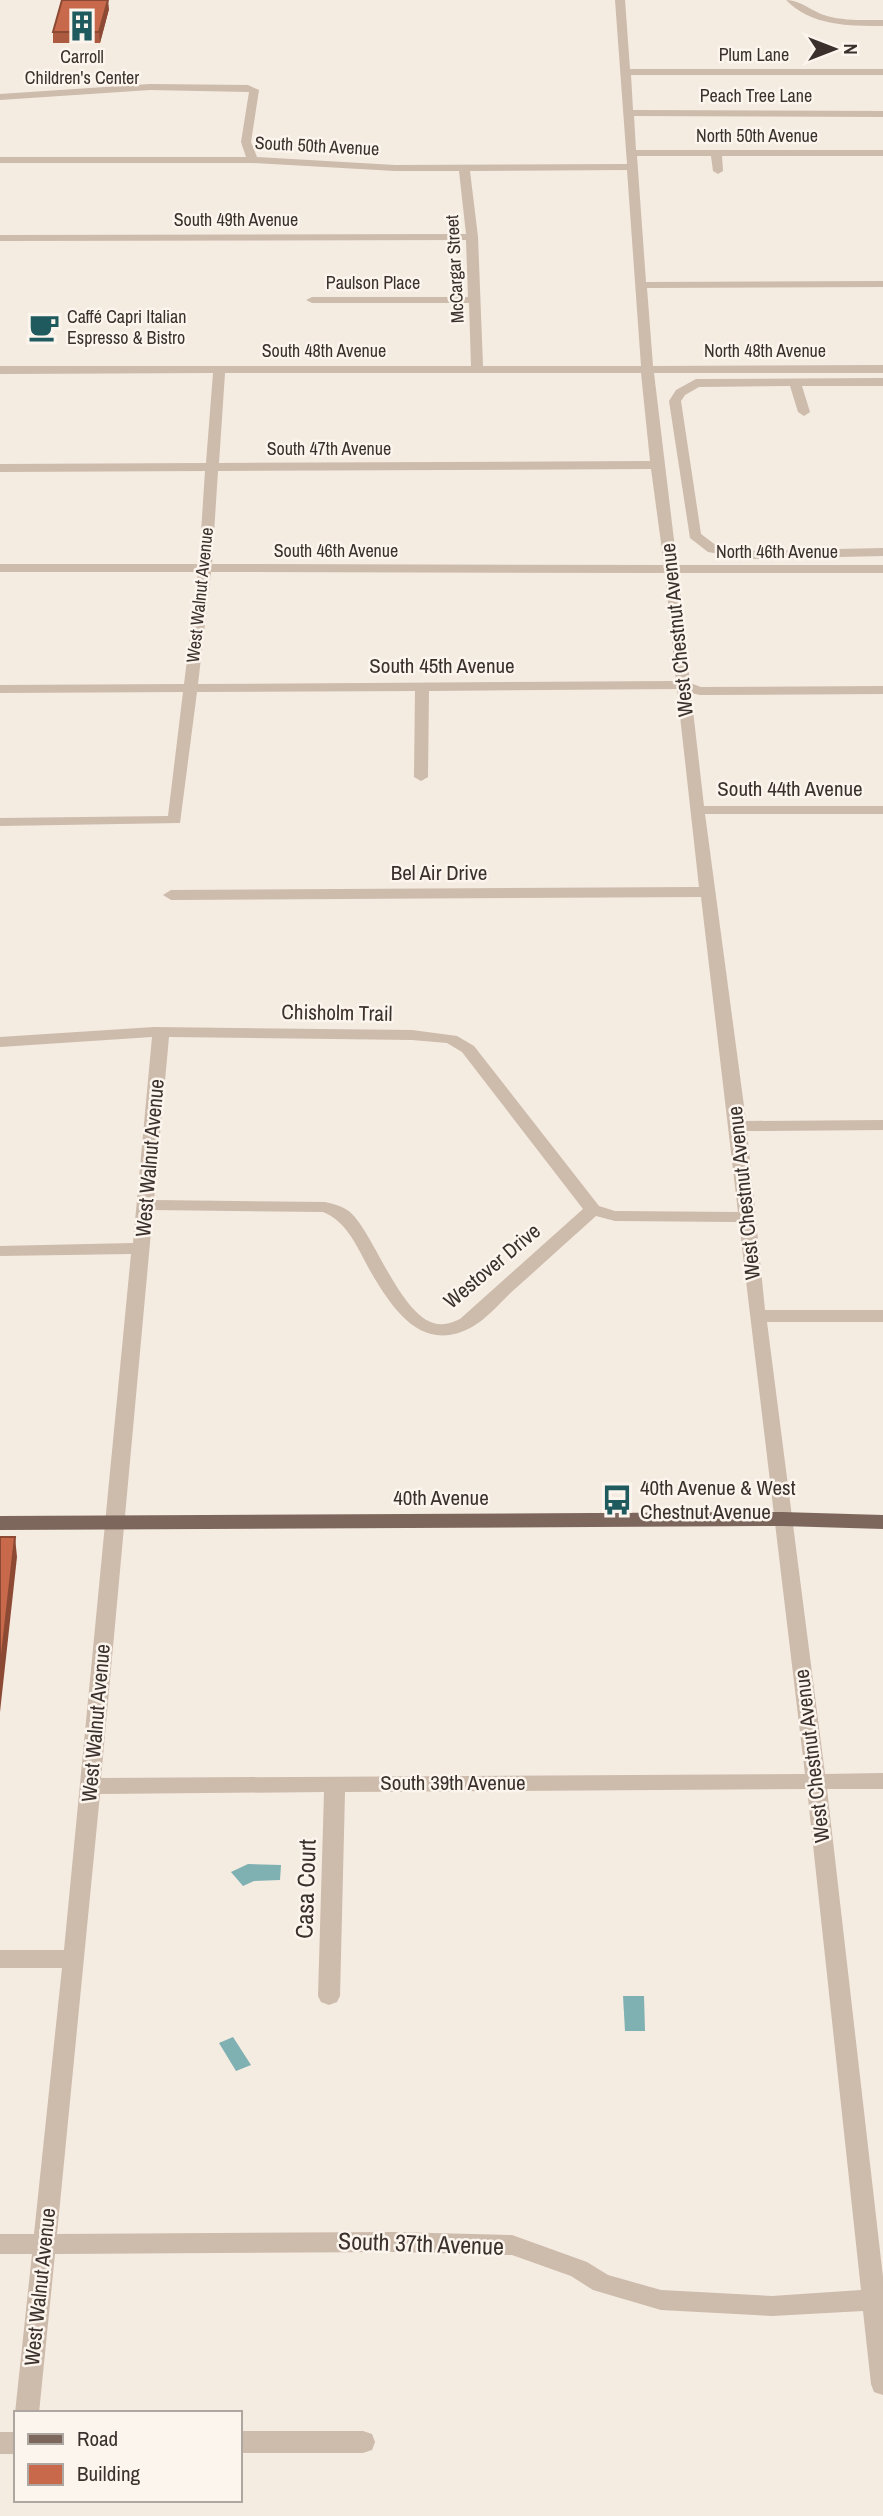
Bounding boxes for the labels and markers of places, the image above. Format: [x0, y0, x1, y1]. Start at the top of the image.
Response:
building icon: Carroll Children's Center [65, 9, 99, 43]
place label: Carroll Children's Center [25, 44, 139, 90]
place label: Caffé Capri Italian Espresso & Bistro [67, 304, 187, 350]
cafe icon: Caffé Capri Italian Espresso & Bistro [27, 310, 61, 344]
place label: 40th Avenue & West Chestnut Avenue [640, 1473, 796, 1526]
bus stop icon: 40th Avenue & West Chestnut Avenue [600, 1483, 634, 1517]

